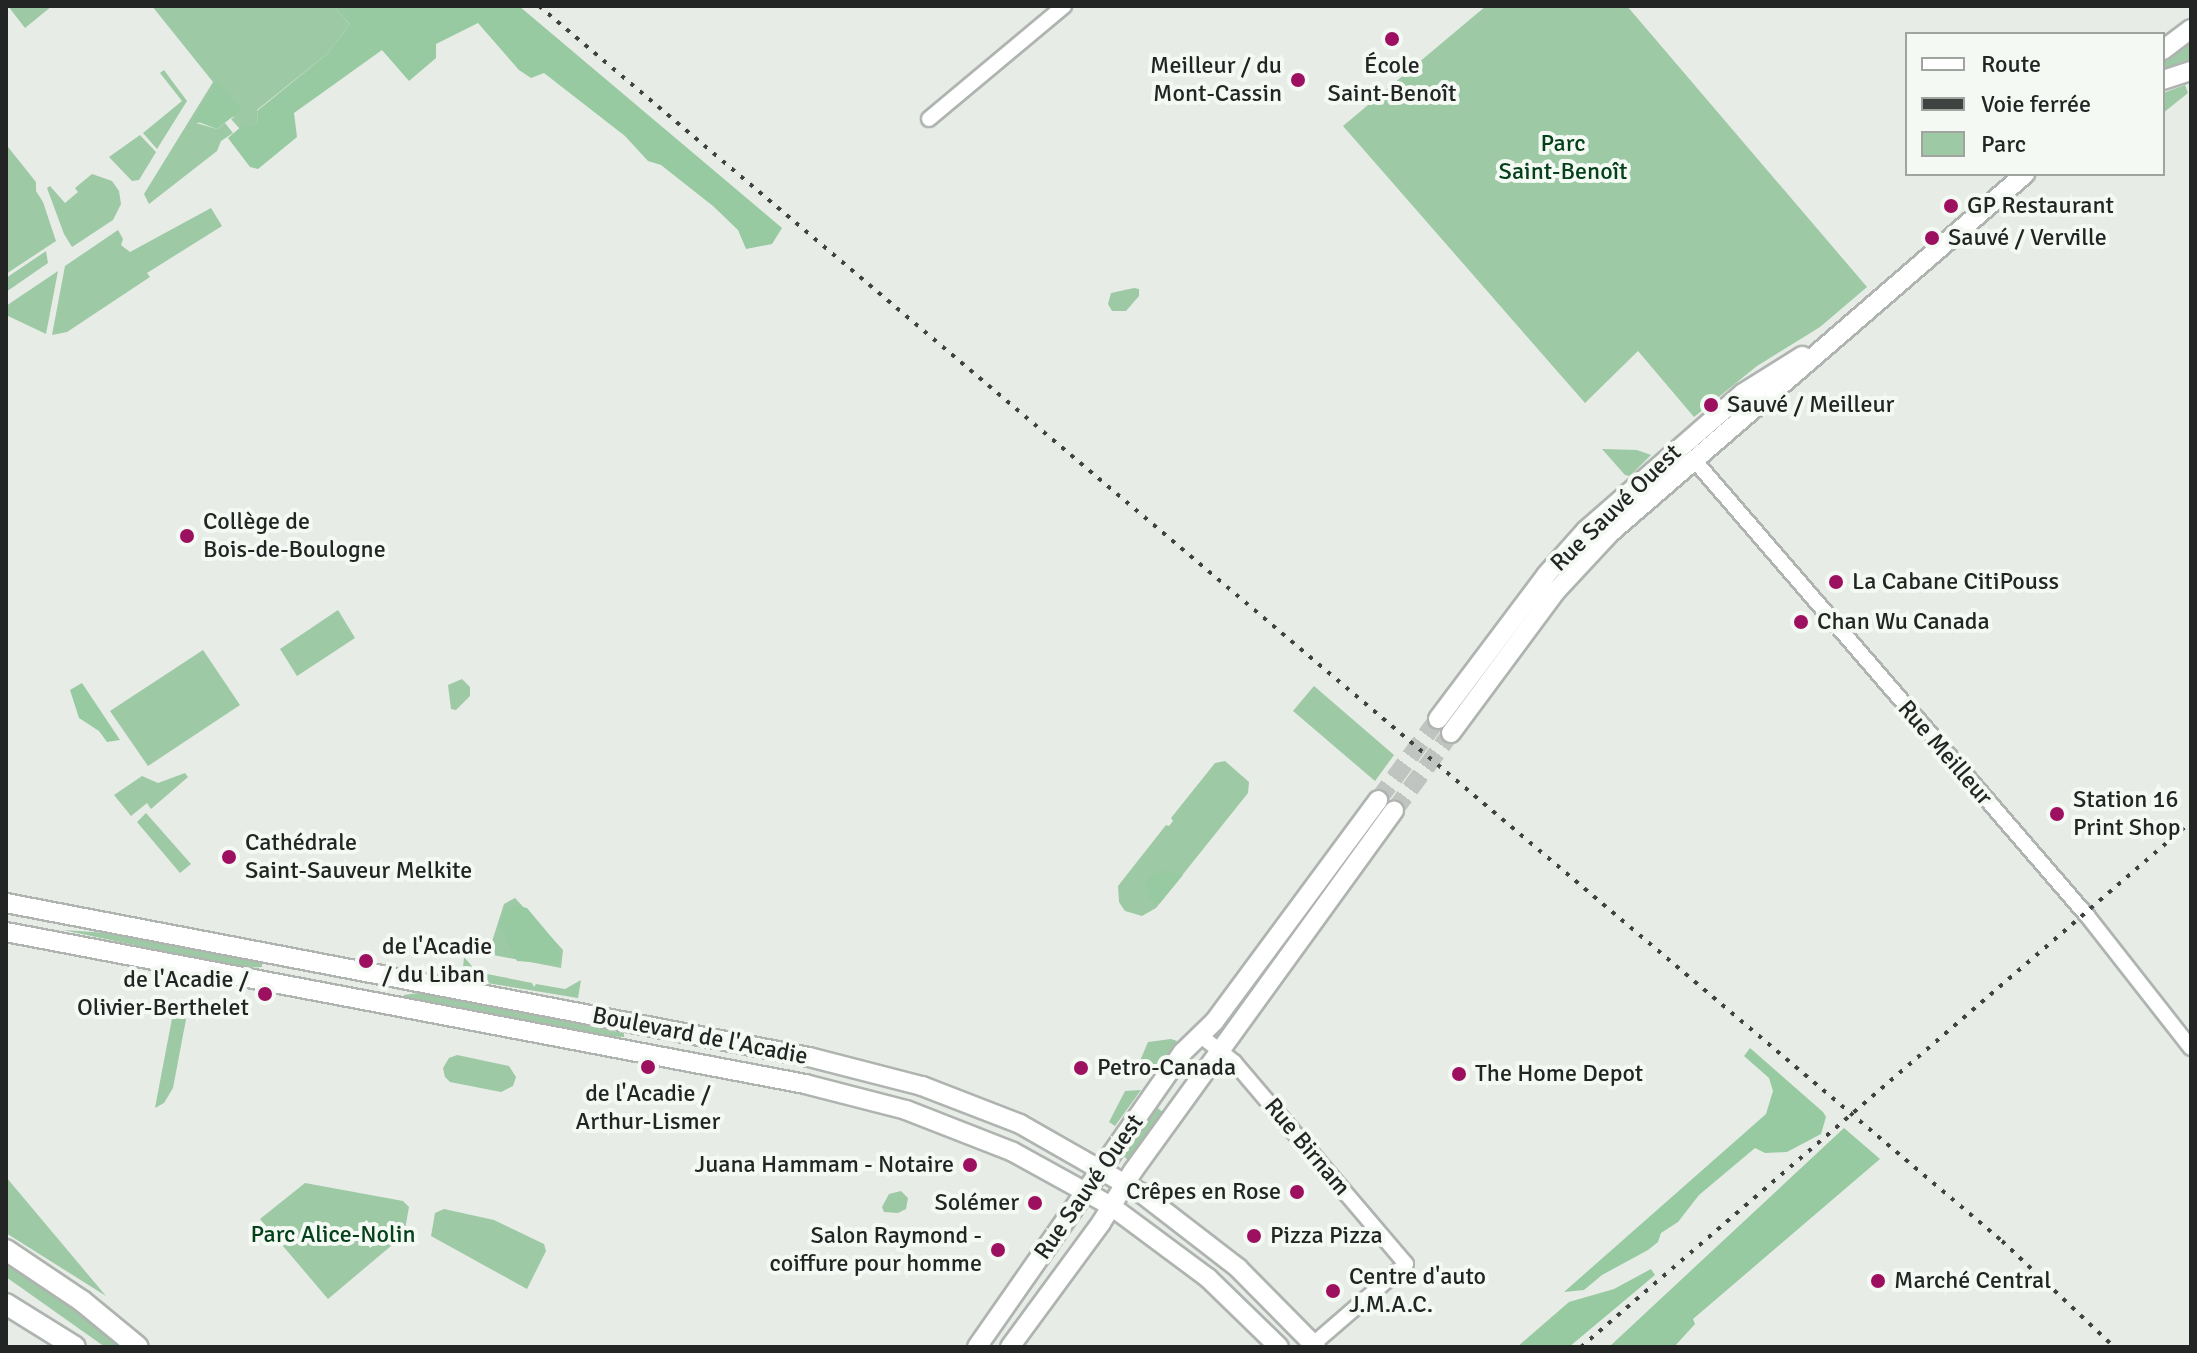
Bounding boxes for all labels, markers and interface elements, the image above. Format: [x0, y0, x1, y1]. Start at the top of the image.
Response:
marker: École Saint-Benoît [1383, 30, 1401, 48]
legend [1905, 32, 2165, 176]
text: Route [1981, 49, 2041, 79]
place label: Meilleur / du Mont-Cassin [1150, 52, 1282, 108]
place label: École Saint-Benoît [1328, 52, 1456, 108]
marker: Meilleur / du Mont-Cassin [1289, 71, 1307, 89]
text: Voie ferrée [1981, 89, 2091, 119]
text: Parc [1981, 129, 2026, 159]
park label: Parc Saint-Benoît [1499, 130, 1627, 186]
place label: GP Restaurant [1967, 192, 2114, 220]
marker: GP Restaurant [1942, 197, 1960, 215]
place label: Sauvé / Verville [1948, 224, 2107, 252]
marker: Sauvé / Verville [1923, 229, 1941, 247]
place label: Sauvé / Meilleur [1727, 391, 1894, 419]
marker: Sauvé / Meilleur [1702, 396, 1720, 414]
street label: Rue Sauvé Ouest [1545, 438, 1687, 578]
place label: Collège de Bois-de-Boulogne [203, 508, 386, 564]
marker: Collège de Bois-de-Boulogne [178, 527, 196, 545]
place label: La Cabane CitiPouss [1852, 568, 2059, 596]
marker: La Cabane CitiPouss [1827, 573, 1845, 591]
place label: Chan Wu Canada [1817, 608, 1990, 636]
marker: Chan Wu Canada [1792, 613, 1810, 631]
street label: Rue Meilleur [1892, 695, 1998, 811]
place label: Station 16 Print Shop [2073, 786, 2180, 842]
marker: Station 16 Print Shop [2048, 805, 2066, 823]
place label: Cathédrale Saint-Sauveur Melkite [245, 829, 472, 885]
marker: Cathédrale Saint-Sauveur Melkite [220, 848, 238, 866]
place label: de l'Acadie / du Liban [382, 933, 492, 989]
marker: de l'Acadie / du Liban [357, 952, 375, 970]
place label: de l'Acadie / Olivier-Berthelet [77, 966, 249, 1022]
marker: de l'Acadie / Olivier-Berthelet [256, 985, 274, 1003]
street label: Boulevard de l'Acadie [590, 1001, 810, 1071]
place label: Petro-Canada [1097, 1054, 1236, 1082]
marker: de l'Acadie / Arthur-Lismer [639, 1058, 657, 1076]
marker: Petro-Canada [1072, 1059, 1090, 1077]
place label: The Home Depot [1475, 1060, 1643, 1088]
marker: The Home Depot [1450, 1065, 1468, 1083]
place label: de l'Acadie / Arthur-Lismer [576, 1080, 720, 1136]
street label: Rue Birnam [1258, 1092, 1356, 1202]
street label: Rue Sauvé Ouest [1028, 1109, 1150, 1265]
place label: Juana Hammam - Notaire [694, 1151, 954, 1179]
marker: Juana Hammam - Notaire [961, 1156, 979, 1174]
place label: Crêpes en Rose [1126, 1178, 1281, 1206]
marker: Crêpes en Rose [1288, 1183, 1306, 1201]
place label: Solémer [934, 1189, 1019, 1217]
marker: Solémer [1026, 1194, 1044, 1212]
park label: Parc Alice-Nolin [251, 1221, 415, 1249]
place label: Salon Raymond - coiffure pour homme [770, 1222, 982, 1278]
place label: Pizza Pizza [1270, 1222, 1383, 1250]
marker: Pizza Pizza [1245, 1227, 1263, 1245]
marker: Salon Raymond - coiffure pour homme [989, 1241, 1007, 1259]
place label: Centre d'auto J.M.A.C. [1349, 1263, 1486, 1319]
place label: Marché Central [1894, 1267, 2051, 1295]
marker: Marché Central [1869, 1272, 1887, 1290]
marker: Centre d'auto J.M.A.C. [1324, 1282, 1342, 1300]

